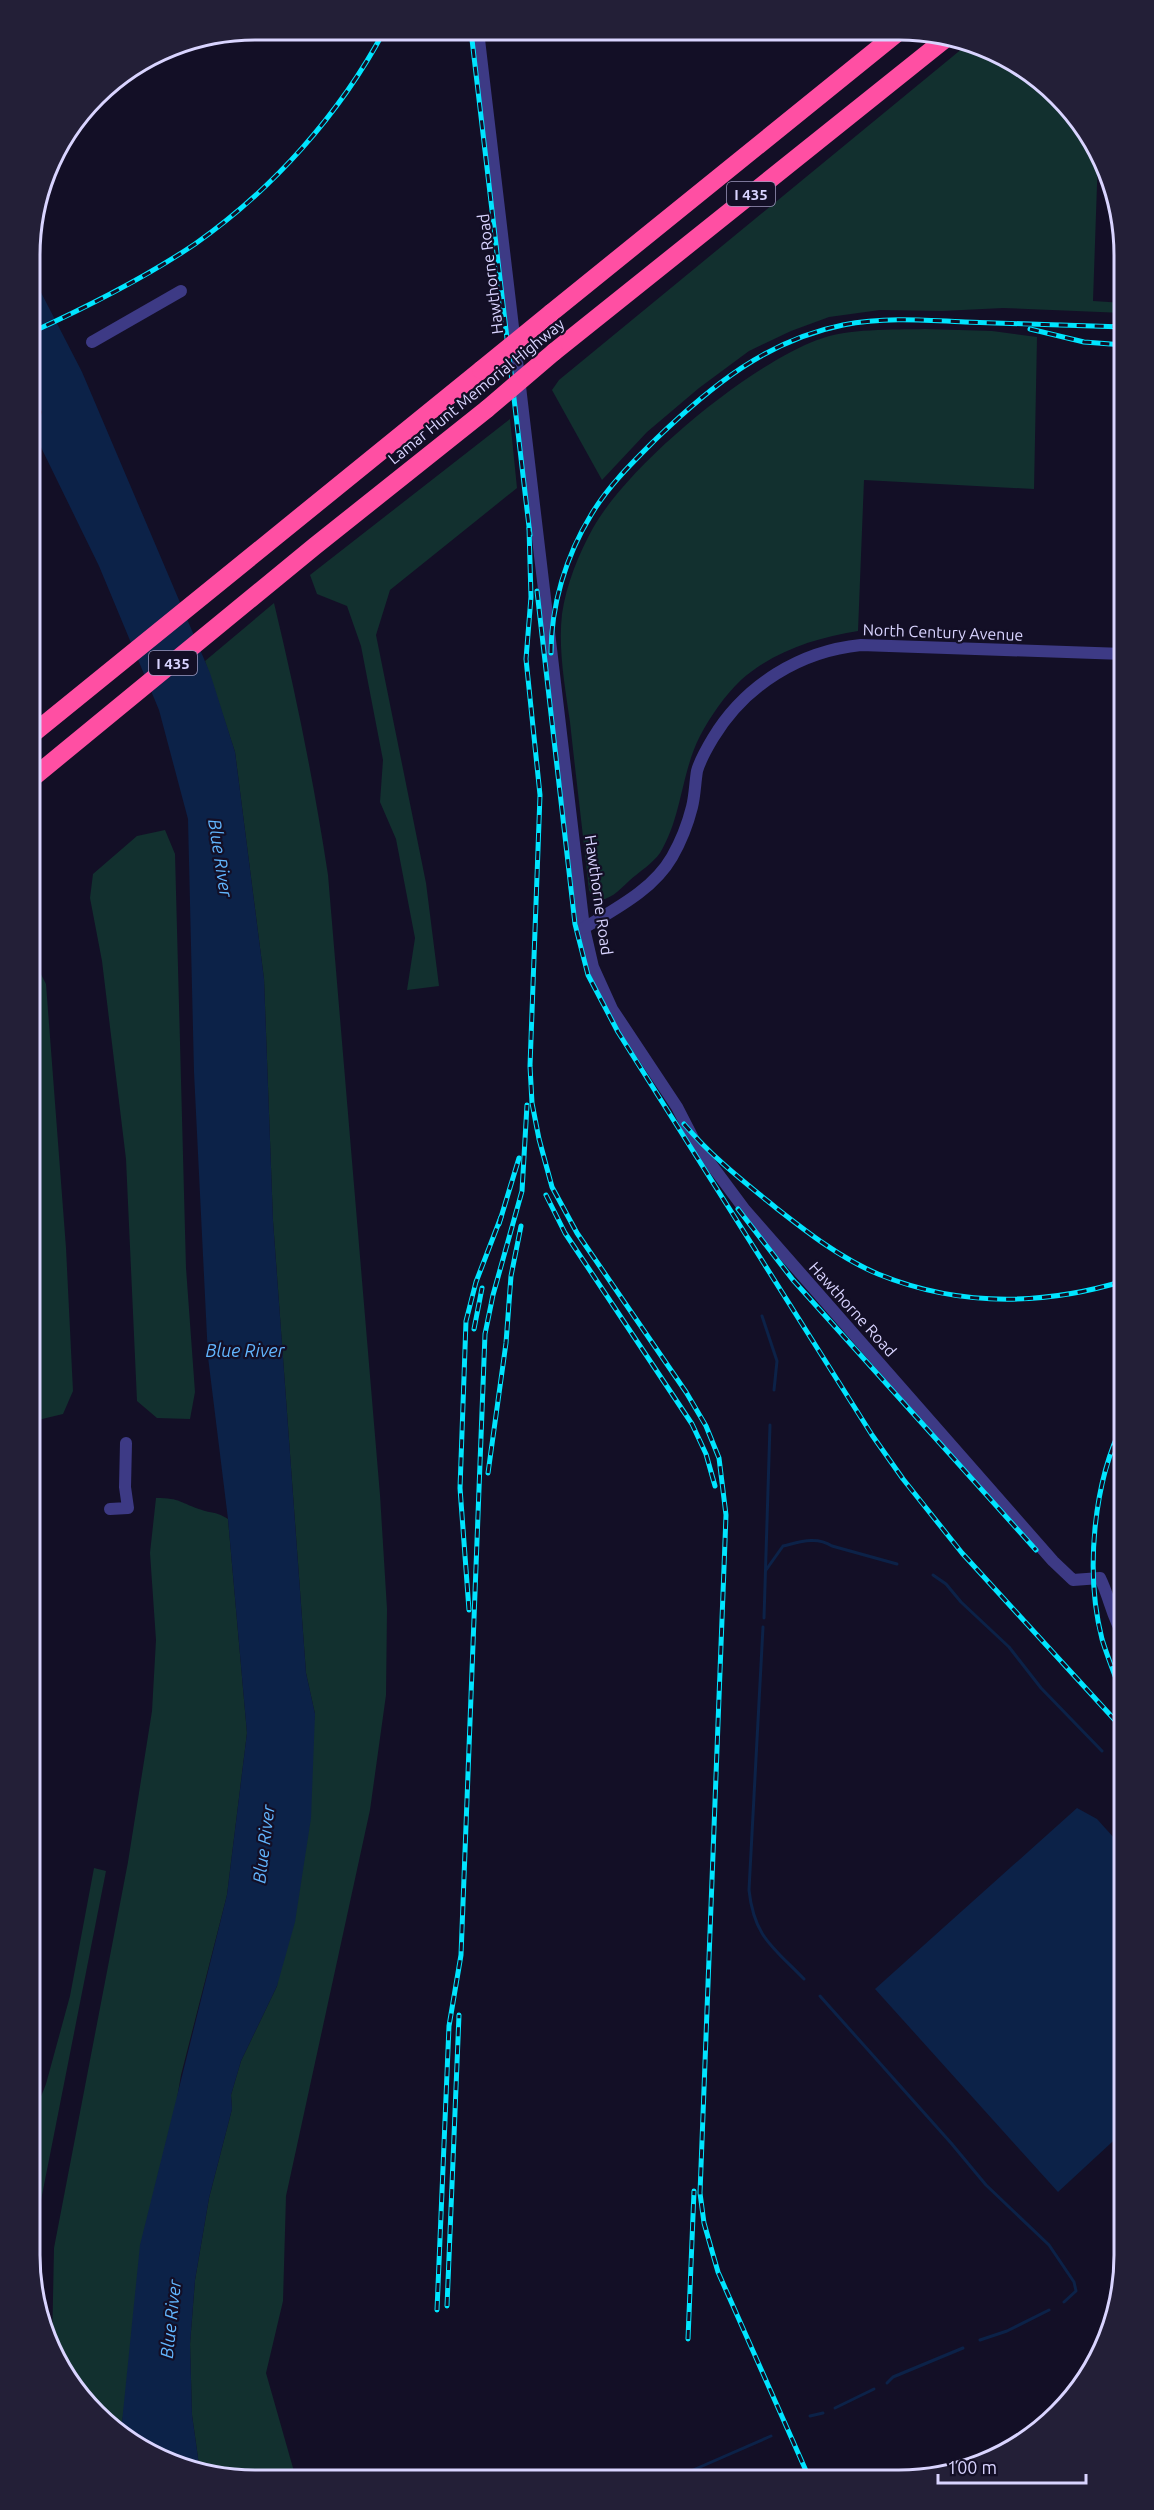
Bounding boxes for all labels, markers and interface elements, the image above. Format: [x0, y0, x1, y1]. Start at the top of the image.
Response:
road number: I 435 [727, 182, 775, 206]
street label: Hawthorne Road [474, 213, 506, 335]
street label: Lamar Hunt Memorial Highway [384, 314, 568, 468]
street label: North Century Avenue [862, 620, 1024, 644]
road number: I 435 [149, 651, 197, 675]
water label: Blue River [205, 817, 237, 900]
street label: Hawthorne Road [582, 834, 616, 956]
street label: Hawthorne Road [806, 1258, 900, 1360]
water label: Blue River [205, 1340, 286, 1360]
water label: Blue River [248, 1802, 278, 1884]
water label: Blue River [156, 2278, 184, 2359]
scale bar [938, 2447, 1086, 2485]
text: 100 m [947, 2457, 997, 2477]

